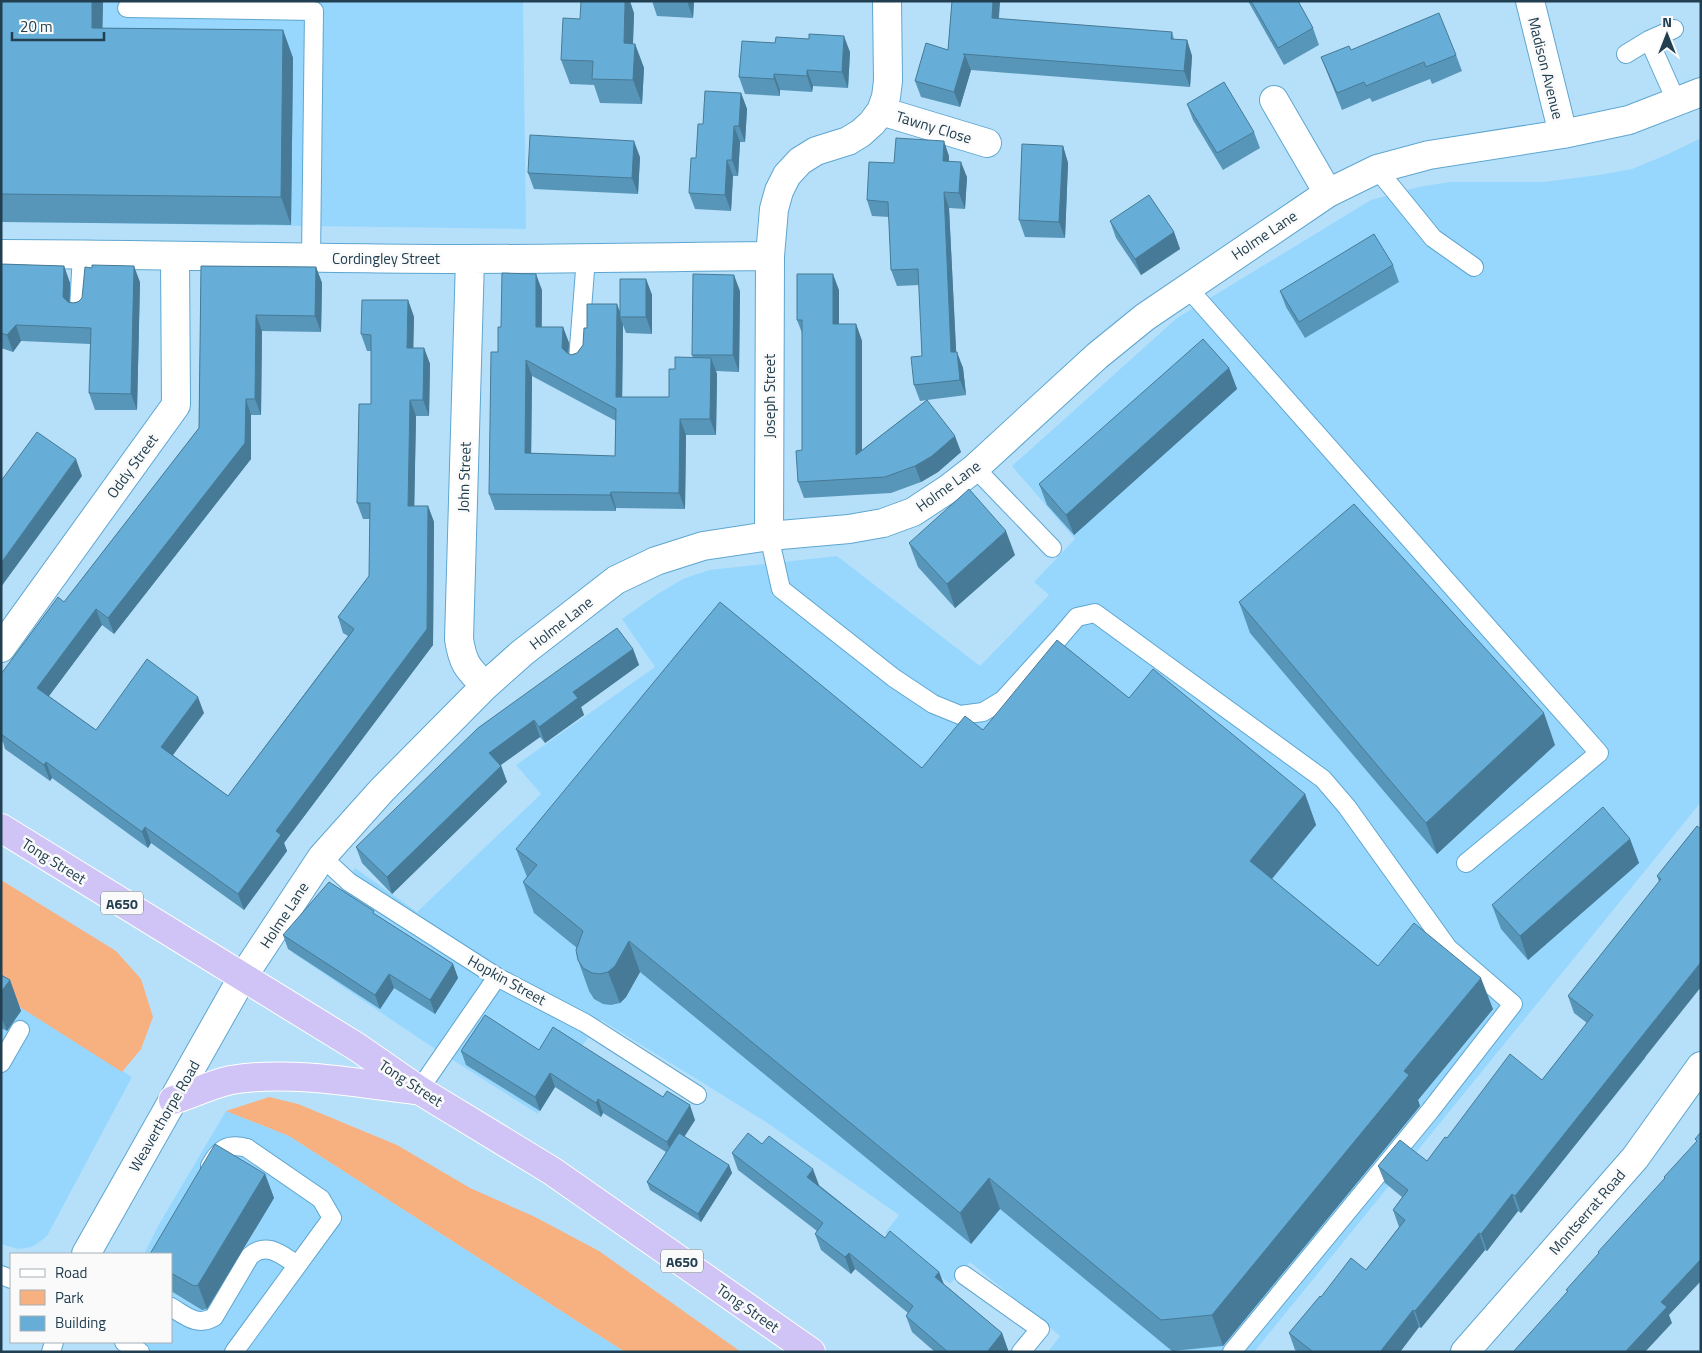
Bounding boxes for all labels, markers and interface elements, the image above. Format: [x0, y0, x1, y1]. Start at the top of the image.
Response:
scale bar [12, 10, 105, 42]
north arrow [1642, 10, 1692, 60]
text: N [1662, 11, 1672, 32]
text: 20 m [20, 15, 53, 38]
street label: Madison Avenue [1522, 15, 1570, 121]
street label: Tawny Close [893, 105, 975, 149]
street label: Holme Lane [1226, 204, 1302, 266]
street label: Cordingley Street [332, 247, 441, 270]
street label: Joseph Street [758, 353, 781, 438]
street label: Oddy Street [101, 428, 164, 503]
street label: John Street [451, 441, 477, 513]
street label: Holme Lane [911, 455, 985, 517]
street label: Holme Lane [524, 591, 598, 655]
street label: Tong Street [17, 832, 91, 890]
street label: Holme Lane [254, 877, 314, 953]
road number: A650 [101, 891, 143, 914]
street label: Hopkin Street [464, 949, 551, 1011]
street label: Tong Street [374, 1054, 448, 1113]
street label: Weaverthorpe Road [123, 1056, 205, 1176]
street label: Montserrat Road [1543, 1164, 1631, 1260]
road number: A650 [661, 1250, 703, 1272]
legend [10, 1253, 172, 1343]
text: Road [55, 1261, 87, 1284]
street label: Tong Street [712, 1278, 785, 1339]
text: Park [55, 1286, 84, 1309]
text: Building [55, 1311, 106, 1334]

